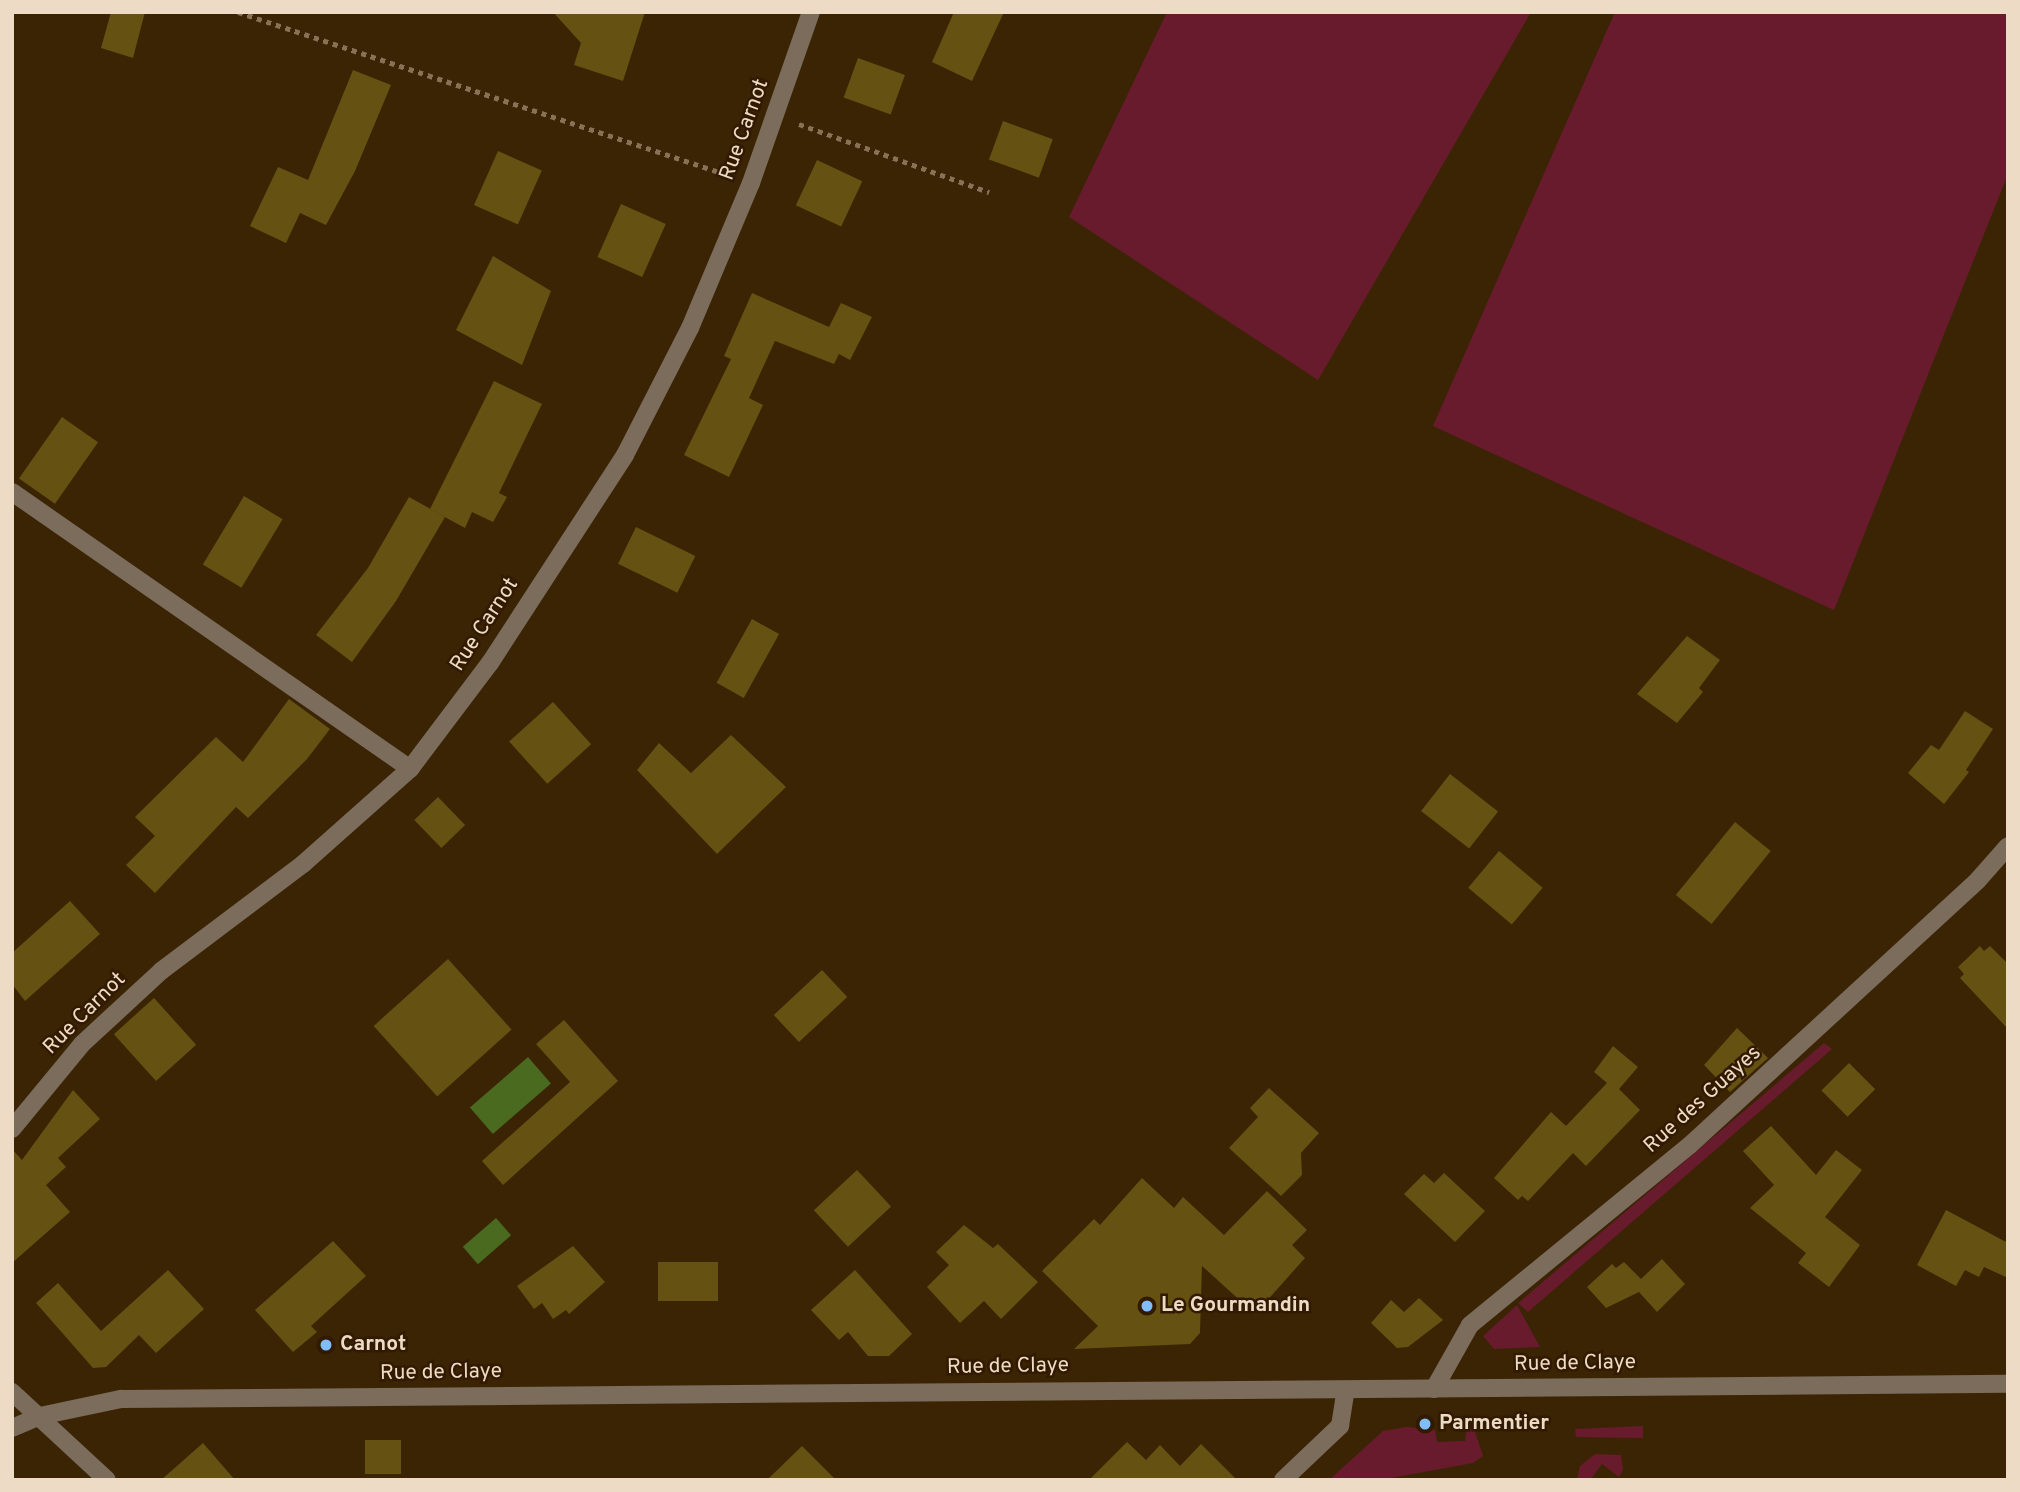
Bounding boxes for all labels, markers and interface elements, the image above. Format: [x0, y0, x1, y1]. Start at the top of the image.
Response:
street label: Rue Carnot [715, 76, 775, 184]
street label: Rue Carnot [446, 574, 524, 676]
street label: Rue Carnot [39, 968, 131, 1060]
street label: Rue des Guayes [1639, 1041, 1767, 1159]
place label: Le Gourmandin [1161, 1293, 1310, 1319]
marker: Le Gourmandin [1139, 1298, 1155, 1314]
place label: Carnot [340, 1332, 406, 1358]
marker: Carnot [318, 1337, 334, 1353]
street label: Rue de Claye [1514, 1350, 1636, 1378]
street label: Rue de Claye [947, 1353, 1069, 1381]
street label: Rue de Claye [380, 1359, 502, 1387]
place label: Parmentier [1439, 1411, 1549, 1437]
marker: Parmentier [1417, 1416, 1433, 1432]

